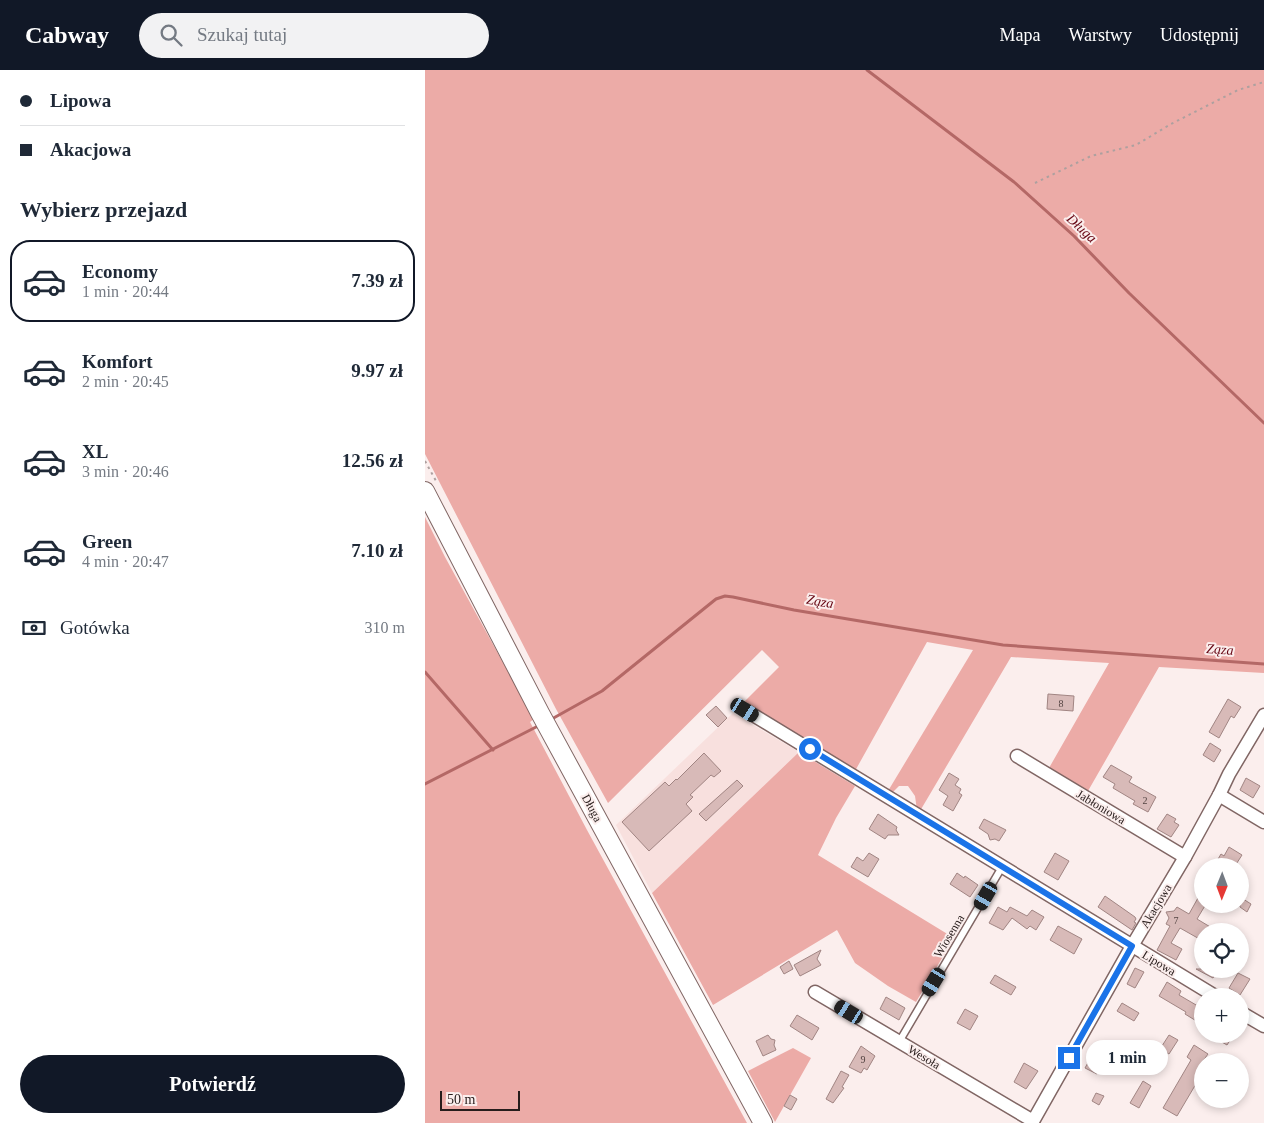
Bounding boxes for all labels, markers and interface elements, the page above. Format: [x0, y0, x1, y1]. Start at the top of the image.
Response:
search box [139, 13, 489, 58]
icon: search [157, 21, 185, 49]
text: Cabway [25, 22, 109, 48]
text: Szukaj tutaj [197, 24, 287, 45]
text: Mapa [999, 25, 1040, 45]
text: Warstwy [1068, 25, 1132, 45]
text: Udostępnij [1160, 25, 1239, 45]
text: Lipowa [50, 90, 111, 111]
text: Akacjowa [50, 139, 131, 160]
text: Wybierz przejazd [20, 197, 187, 222]
water label: Długa [1063, 210, 1100, 246]
icon: car [22, 259, 67, 304]
text: Economy [82, 261, 158, 282]
text: 7.39 zł [351, 270, 403, 291]
text: 1 min · 20:44 [82, 283, 169, 300]
icon: car [22, 349, 67, 394]
text: Komfort [82, 351, 153, 372]
text: 9.97 zł [351, 360, 403, 381]
text: 2 min · 20:45 [82, 373, 169, 390]
icon: car [22, 439, 67, 484]
text: XL [82, 441, 108, 462]
text: 12.56 zł [342, 450, 403, 471]
text: 3 min · 20:46 [82, 463, 169, 480]
icon: car [22, 529, 67, 574]
text: Green [82, 531, 132, 552]
text: 7.10 zł [351, 540, 403, 561]
text: 4 min · 20:47 [82, 553, 169, 570]
water label: Ząza [805, 592, 835, 611]
icon: cash [20, 614, 48, 642]
text: Gotówka [60, 617, 130, 638]
text: 310 m [365, 619, 405, 636]
water label: Ząza [1206, 641, 1234, 658]
car [728, 696, 761, 724]
house number: 8 [1059, 698, 1064, 709]
route start [799, 738, 821, 760]
street label: Jabłoniowa [1074, 787, 1129, 827]
street label: Długa [579, 792, 605, 825]
house number: 2 [1143, 795, 1148, 806]
north arrow [1194, 858, 1249, 912]
map controls [1194, 858, 1249, 1108]
car [972, 879, 999, 913]
street label: Akacjowa [1137, 881, 1175, 930]
street label: Wiosenna [931, 911, 968, 960]
house number: 7 [1174, 915, 1179, 926]
button: locate [1194, 923, 1249, 978]
street label: Lipowa [1140, 948, 1179, 979]
car [919, 965, 948, 999]
button: + [1194, 988, 1249, 1043]
car [832, 998, 865, 1026]
callout: 1 min [1087, 1040, 1169, 1076]
street label: Wesoła [905, 1042, 943, 1072]
route end [1058, 1047, 1080, 1069]
text: 1 min [1108, 1049, 1146, 1066]
button: − [1194, 1053, 1249, 1108]
house number: 9 [861, 1054, 866, 1065]
button: Potwierdź [20, 1055, 405, 1113]
scale bar [440, 1088, 520, 1111]
text: 50 m [447, 1092, 475, 1107]

